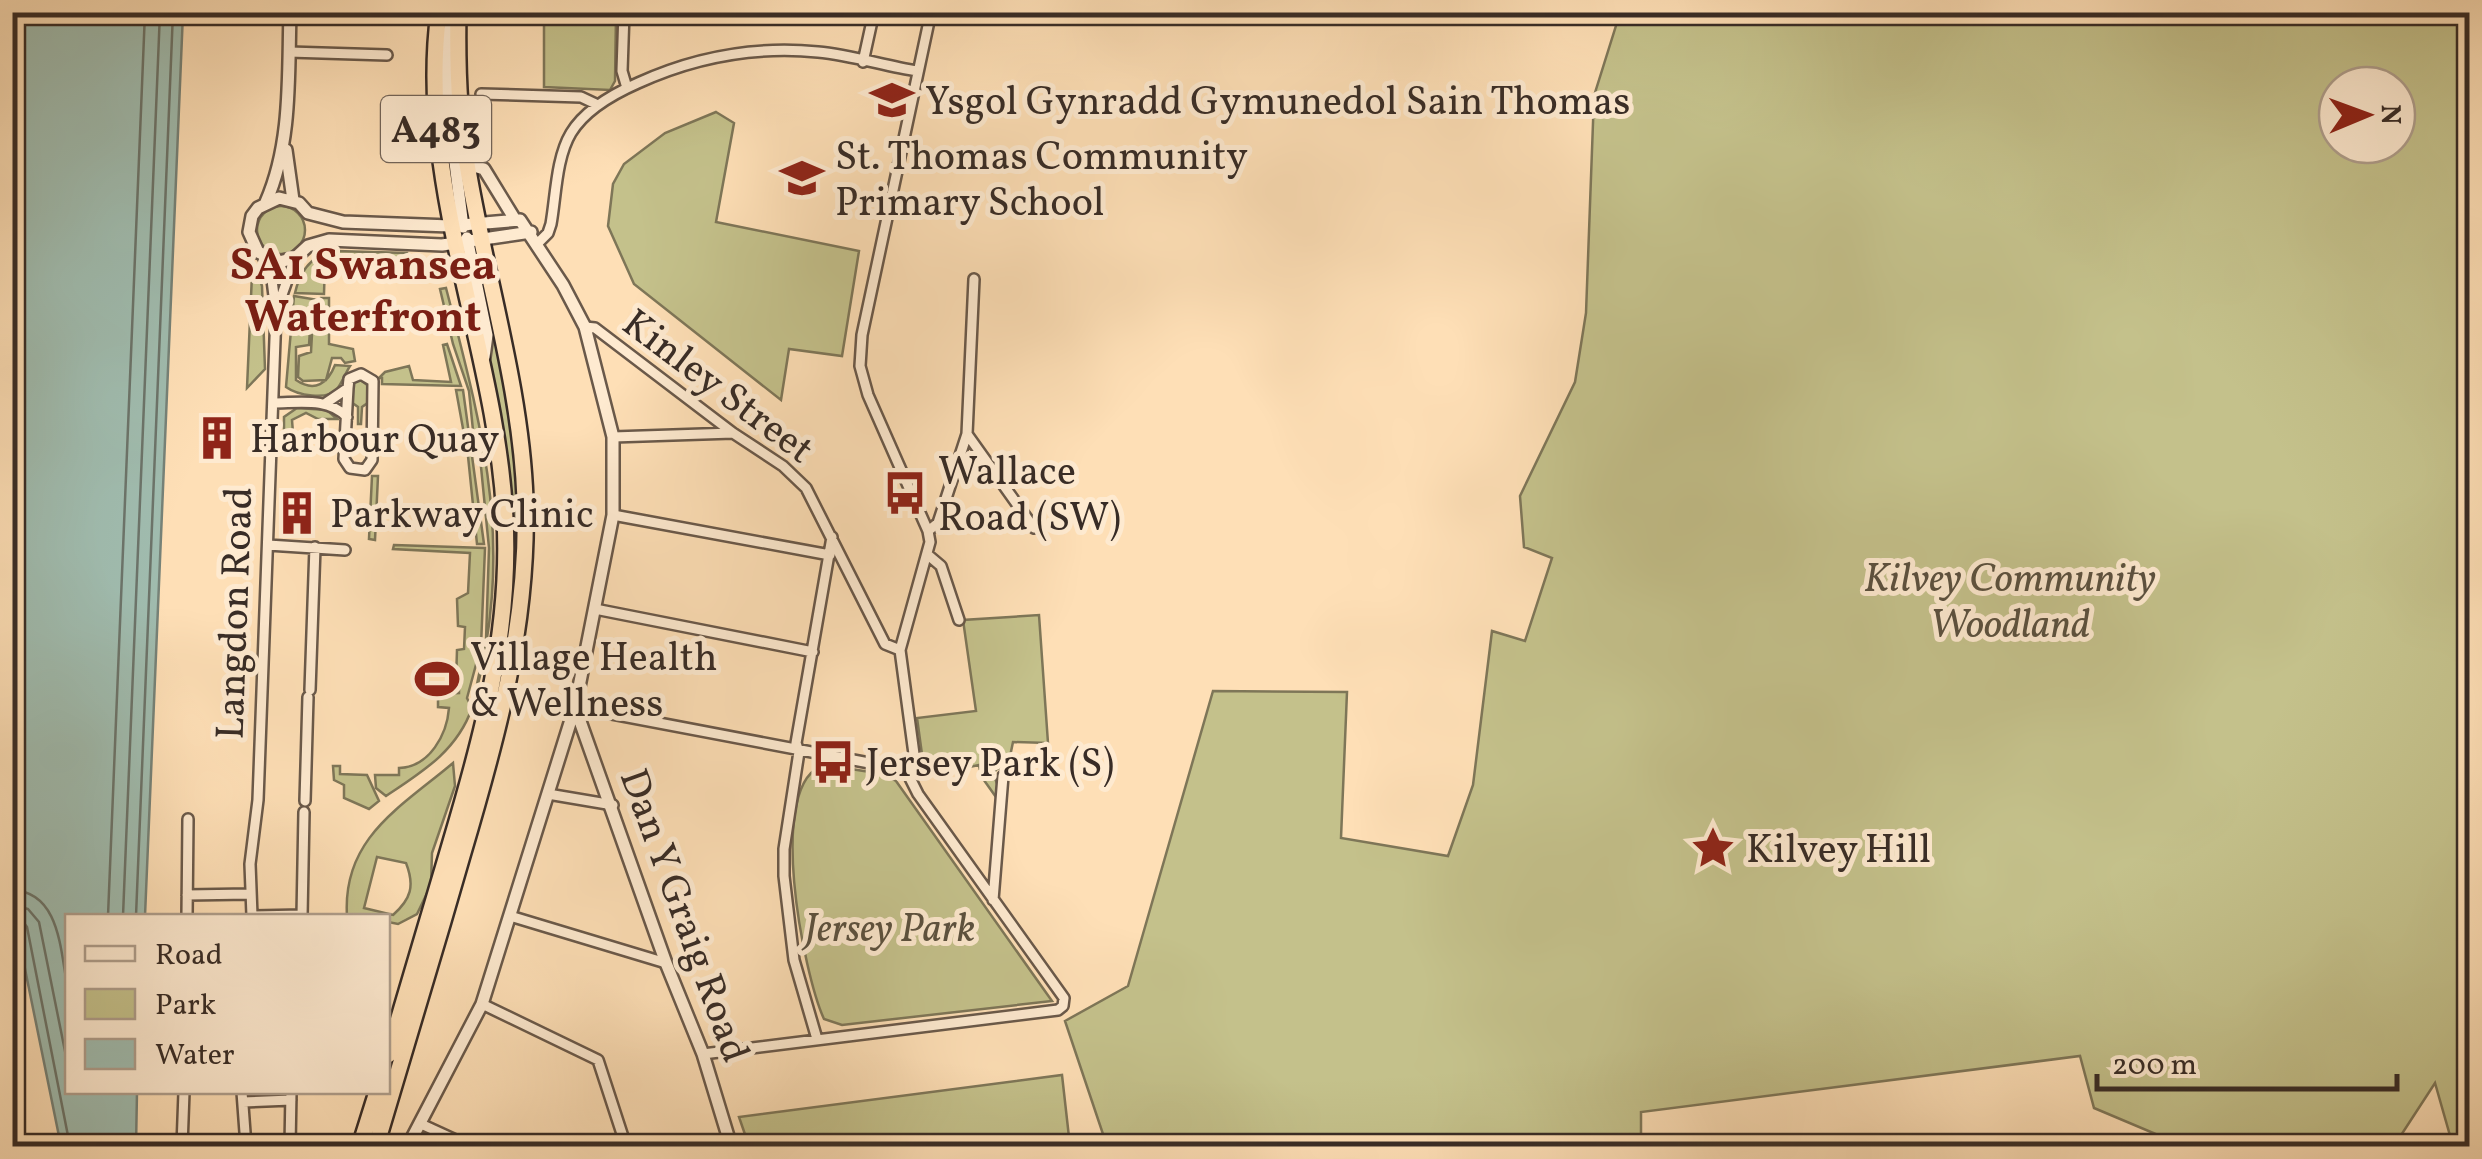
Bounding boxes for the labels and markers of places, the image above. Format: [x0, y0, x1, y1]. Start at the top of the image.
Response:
school or university icon: Ysgol Gynradd Gymunedol Sain Thomas [868, 76, 916, 124]
place label: Ysgol Gynradd Gymunedol Sain Thomas [925, 76, 1630, 132]
place label: St. Thomas Community Primary School [835, 131, 1248, 233]
school or university icon: St. Thomas Community Primary School [778, 154, 826, 202]
building icon: Harbour Quay [193, 414, 241, 462]
place label: Harbour Quay [250, 414, 500, 470]
place label: Wallace Road (SW) [938, 446, 1121, 548]
bus stop icon: Wallace Road (SW) [881, 469, 929, 517]
building icon: Parkway Clinic [273, 489, 321, 537]
place label: Parkway Clinic [330, 489, 594, 545]
place label: Village Health & Wellness [470, 632, 718, 734]
sports icon: Village Health & Wellness [413, 655, 461, 703]
bus stop icon: Jersey Park (S) [809, 738, 857, 786]
place label: Jersey Park (S) [866, 738, 1114, 794]
place icon: Kilvey Hill [1689, 824, 1737, 872]
place label: Kilvey Hill [1746, 824, 1931, 880]

